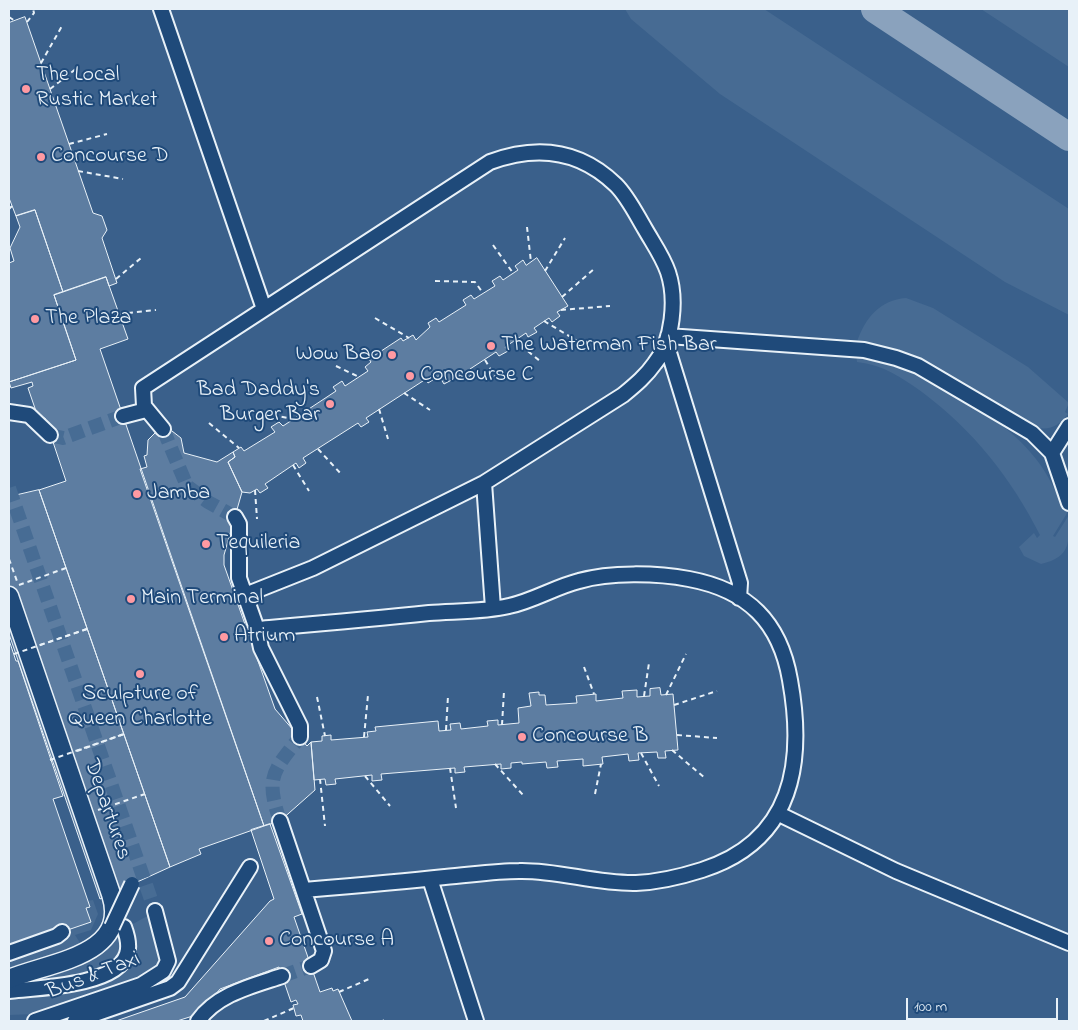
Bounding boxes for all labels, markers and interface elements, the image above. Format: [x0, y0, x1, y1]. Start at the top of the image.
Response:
place label: The Local Rustic Market [36, 63, 157, 114]
marker: The Local Rustic Market [20, 83, 32, 95]
place label: Concourse D [51, 144, 169, 170]
marker: Concourse D [35, 151, 47, 163]
place label: The Plaza [45, 306, 132, 332]
marker: The Plaza [29, 313, 41, 325]
place label: The Waterman Fish Bar [501, 333, 717, 359]
marker: The Waterman Fish Bar [485, 340, 497, 352]
place label: Wow Bao [295, 342, 382, 368]
marker: Wow Bao [386, 349, 398, 361]
place label: Concourse C [420, 363, 534, 389]
marker: Concourse C [404, 370, 416, 382]
place label: Bad Daddy's Burger Bar [197, 378, 320, 430]
marker: Bad Daddy's Burger Bar [324, 398, 336, 410]
place label: Jamba [147, 481, 210, 507]
marker: Jamba [131, 488, 143, 500]
place label: Tequileria [216, 531, 300, 557]
marker: Tequileria [200, 538, 212, 550]
place label: Main Terminal [141, 586, 263, 612]
marker: Main Terminal [125, 593, 137, 605]
place label: Atrium [234, 624, 295, 650]
marker: Atrium [218, 631, 230, 643]
marker: Sculpture of Queen Charlotte [134, 668, 146, 680]
place label: Sculpture of Queen Charlotte [68, 682, 212, 734]
place label: Concourse B [532, 724, 648, 750]
marker: Concourse B [516, 731, 528, 743]
street label: Departures [77, 756, 135, 864]
place label: Concourse A [279, 928, 394, 954]
marker: Concourse A [263, 935, 275, 947]
street label: Bus & Taxi [44, 947, 144, 1007]
scale bar [908, 988, 1060, 1020]
text: 100 m [914, 996, 947, 1018]

